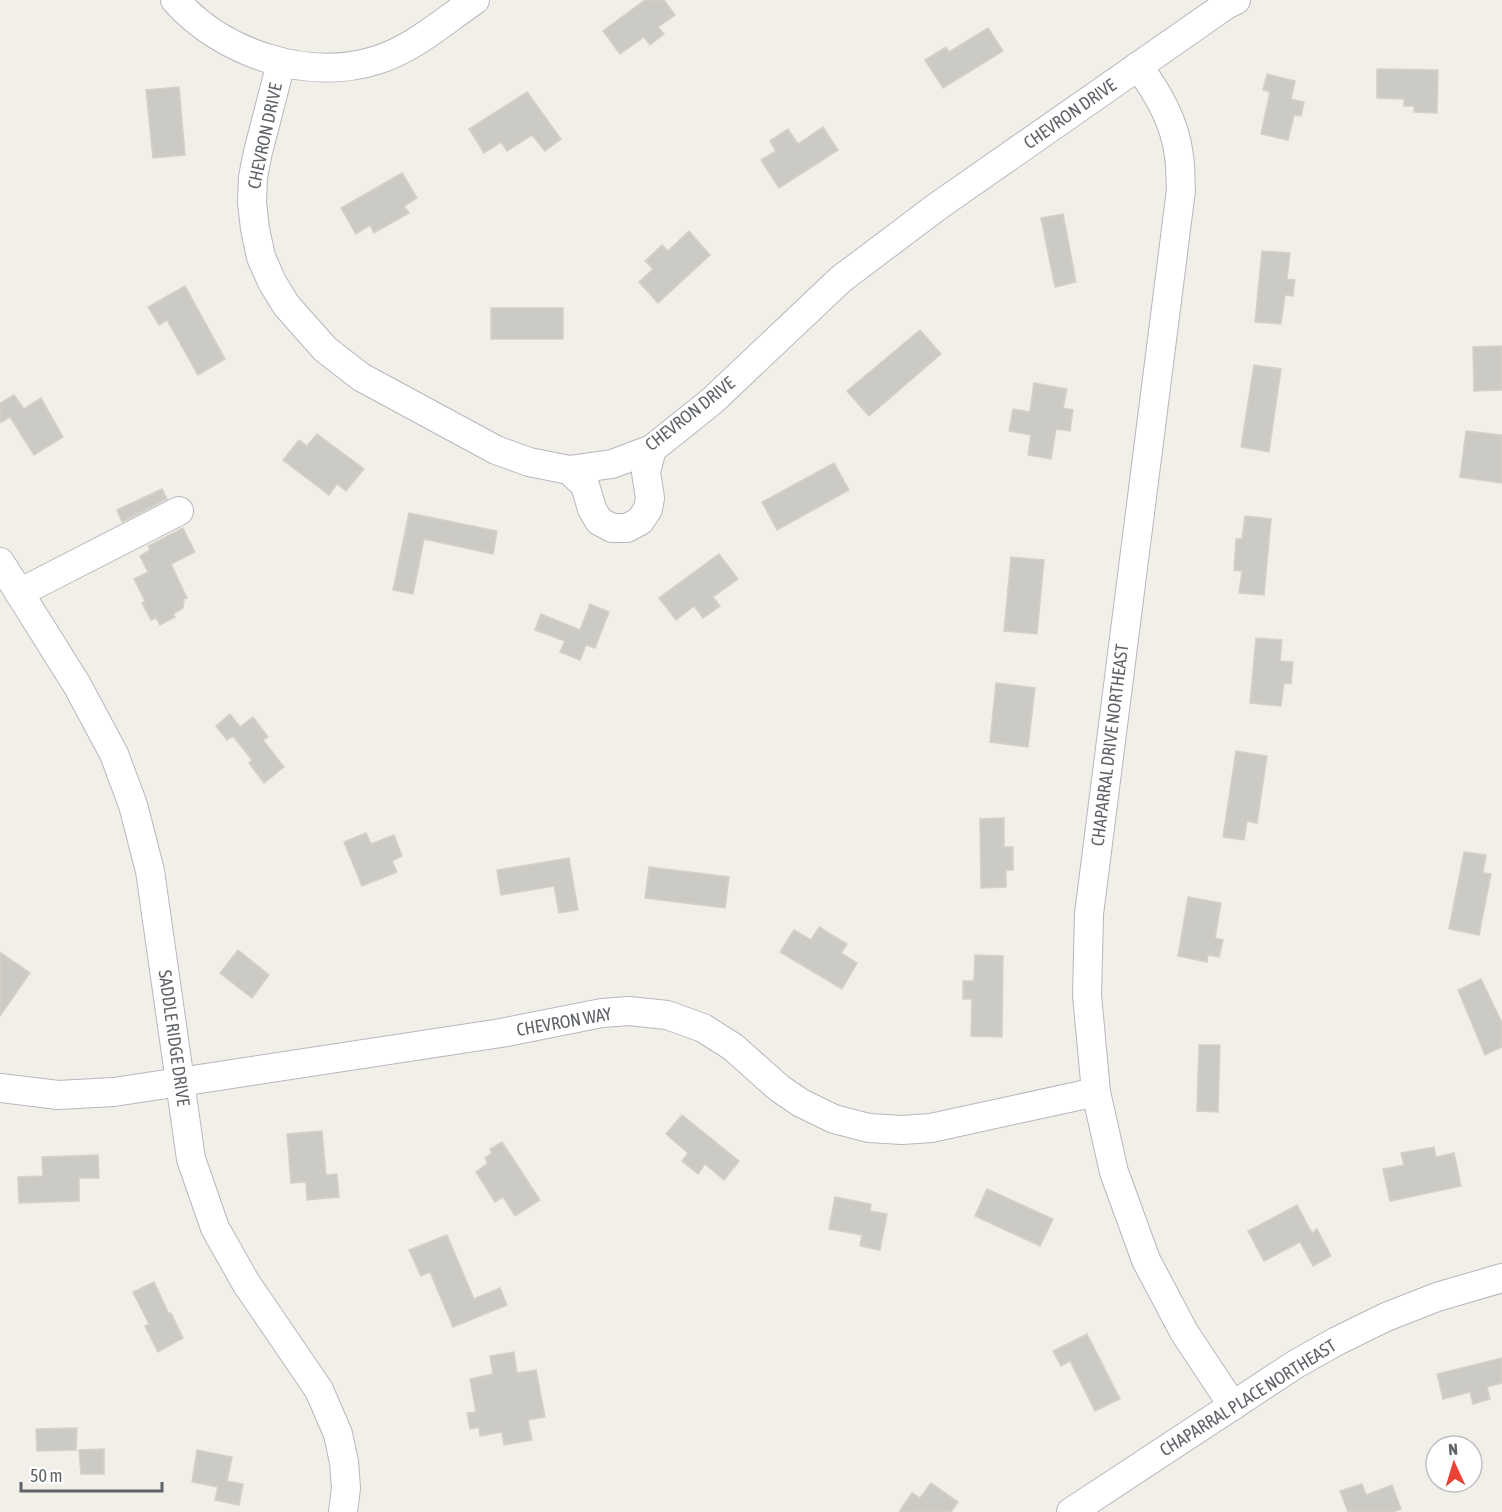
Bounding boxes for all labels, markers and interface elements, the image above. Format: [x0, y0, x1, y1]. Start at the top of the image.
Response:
street label: CHEVRON DRIVE [1020, 74, 1120, 153]
street label: CHEVRON DRIVE [243, 81, 286, 191]
street label: CHEVRON DRIVE [641, 372, 739, 455]
street label: CHAPARRAL DRIVE NORTHEAST [1087, 643, 1132, 847]
street label: SADDLE RIDGE DRIVE [155, 969, 194, 1108]
street label: CHEVRON WAY [515, 1003, 613, 1040]
street label: CHAPARRAL PLACE NORTHEAST [1156, 1335, 1340, 1460]
north arrow [1424, 1434, 1484, 1494]
text: N [1448, 1440, 1458, 1458]
scale bar [21, 1455, 162, 1493]
text: 50 m [30, 1465, 62, 1486]

